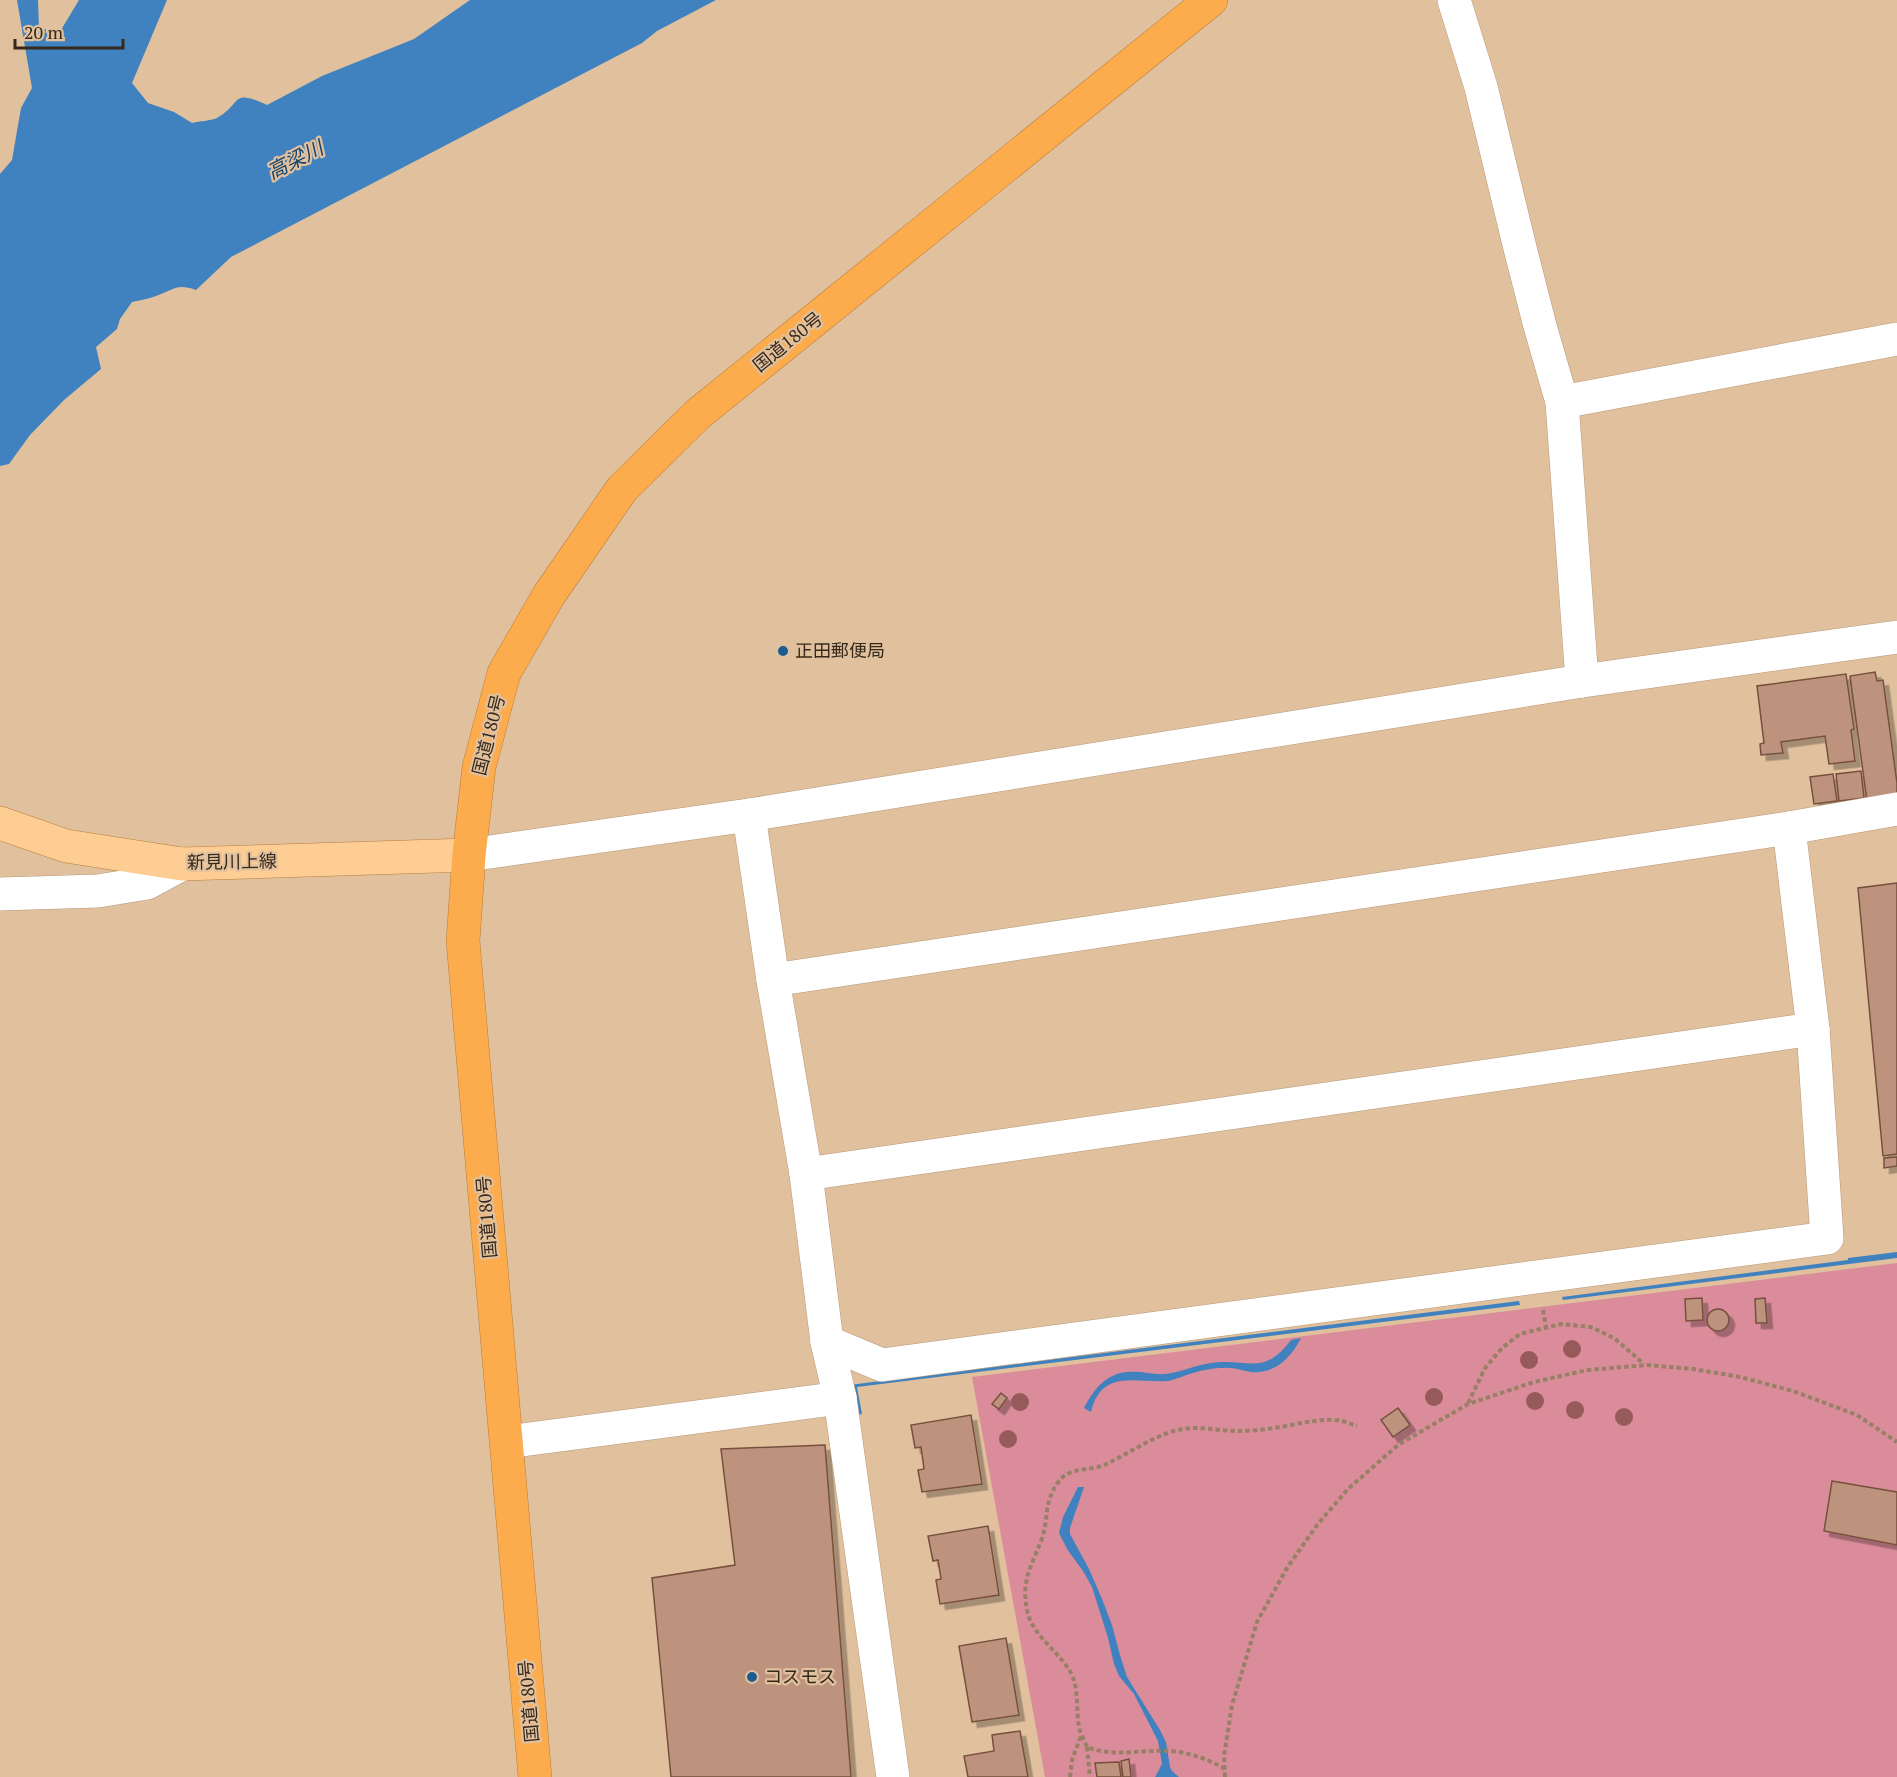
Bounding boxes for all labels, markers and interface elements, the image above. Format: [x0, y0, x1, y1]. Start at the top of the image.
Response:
scale bar [15, 12, 123, 50]
text: 20 m [24, 20, 64, 44]
water label: 高梁川 [262, 133, 329, 185]
street label: 国道180号 [748, 306, 827, 377]
place label: 正田郵便局 [795, 638, 885, 662]
marker: 正田郵便局 [776, 644, 790, 658]
street label: 国道180号 [466, 692, 510, 778]
street label: 新見川上線 [187, 848, 277, 874]
street label: 国道180号 [470, 1175, 502, 1259]
street label: 国道180号 [512, 1659, 544, 1743]
place label: コスモス [764, 1664, 836, 1688]
marker: コスモス [745, 1670, 759, 1684]

